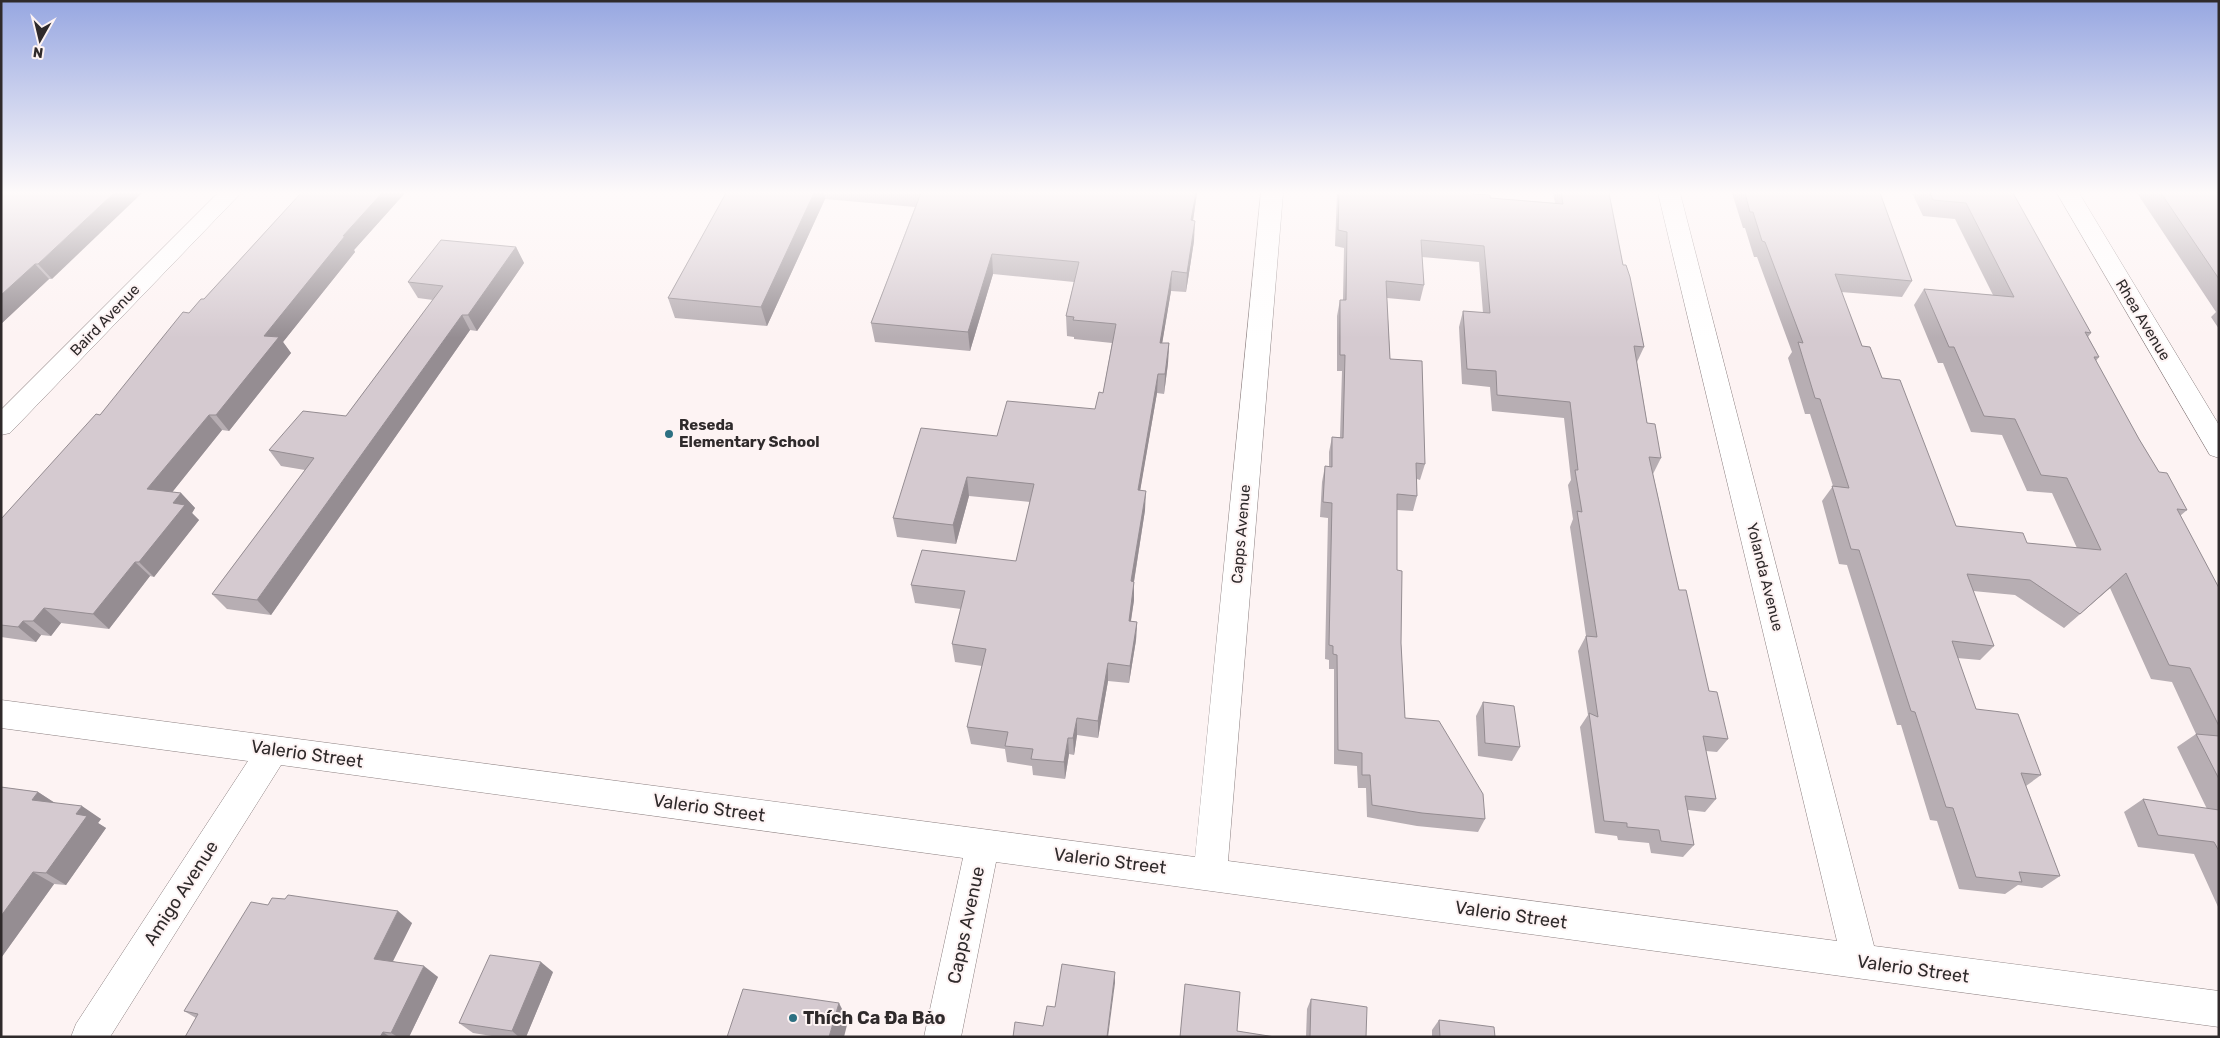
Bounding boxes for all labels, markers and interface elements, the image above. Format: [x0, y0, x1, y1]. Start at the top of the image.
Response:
north arrow [15, 15, 65, 65]
text: N [32, 43, 44, 61]
street label: Rhea Avenue [2112, 276, 2174, 364]
street label: Baird Avenue [66, 281, 144, 359]
place label: Reseda Elementary School [679, 416, 820, 451]
marker: Reseda Elementary School [663, 428, 675, 440]
street label: Capps Avenue [1228, 484, 1254, 584]
street label: Yolanda Avenue [1743, 521, 1787, 633]
street label: Valerio Street [249, 735, 365, 773]
street label: Valerio Street [651, 789, 767, 827]
street label: Amigo Avenue [139, 836, 223, 950]
street label: Valerio Street [1053, 843, 1167, 879]
street label: Capps Avenue [943, 864, 989, 986]
street label: Valerio Street [1453, 896, 1569, 934]
street label: Valerio Street [1855, 950, 1971, 988]
place label: Thích Ca Đa Bảo [803, 1007, 946, 1029]
marker: Thích Ca Đa Bảo [787, 1012, 799, 1024]

